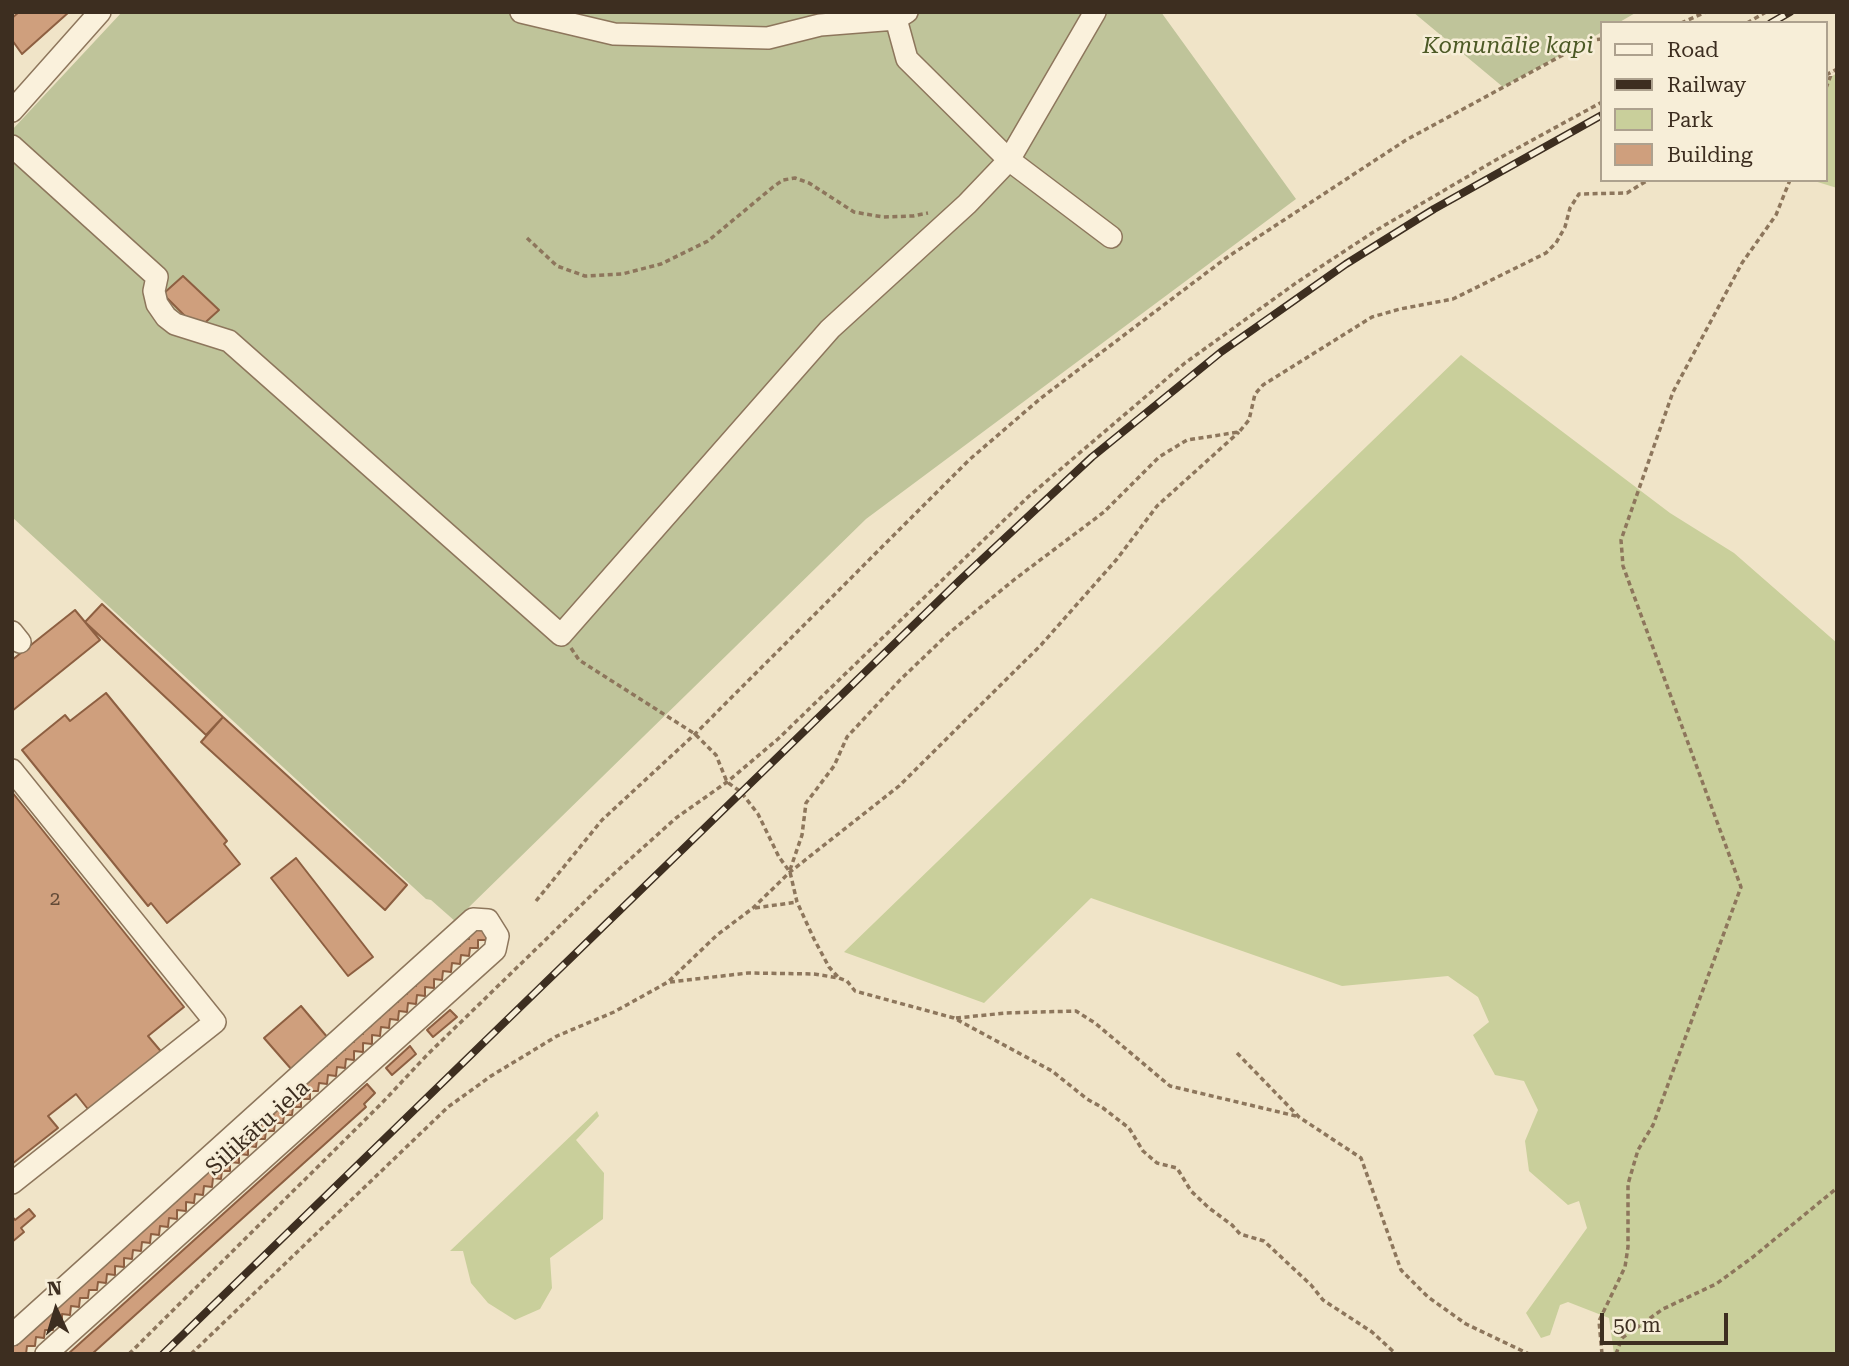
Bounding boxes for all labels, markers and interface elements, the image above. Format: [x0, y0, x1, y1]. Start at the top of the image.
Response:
legend [1601, 21, 1828, 182]
park label: Komunālie kapi [1423, 32, 1593, 60]
text: Road [1667, 38, 1719, 62]
text: Railway [1667, 73, 1746, 97]
text: Park [1667, 108, 1713, 132]
text: Building [1667, 143, 1753, 167]
house number: 2 [50, 888, 60, 910]
street label: Silikātu iela [200, 1074, 316, 1182]
north arrow [21, 1275, 91, 1345]
text: N [46, 1277, 63, 1301]
scale bar [1604, 1300, 1732, 1344]
text: 50 m [1613, 1313, 1661, 1337]

